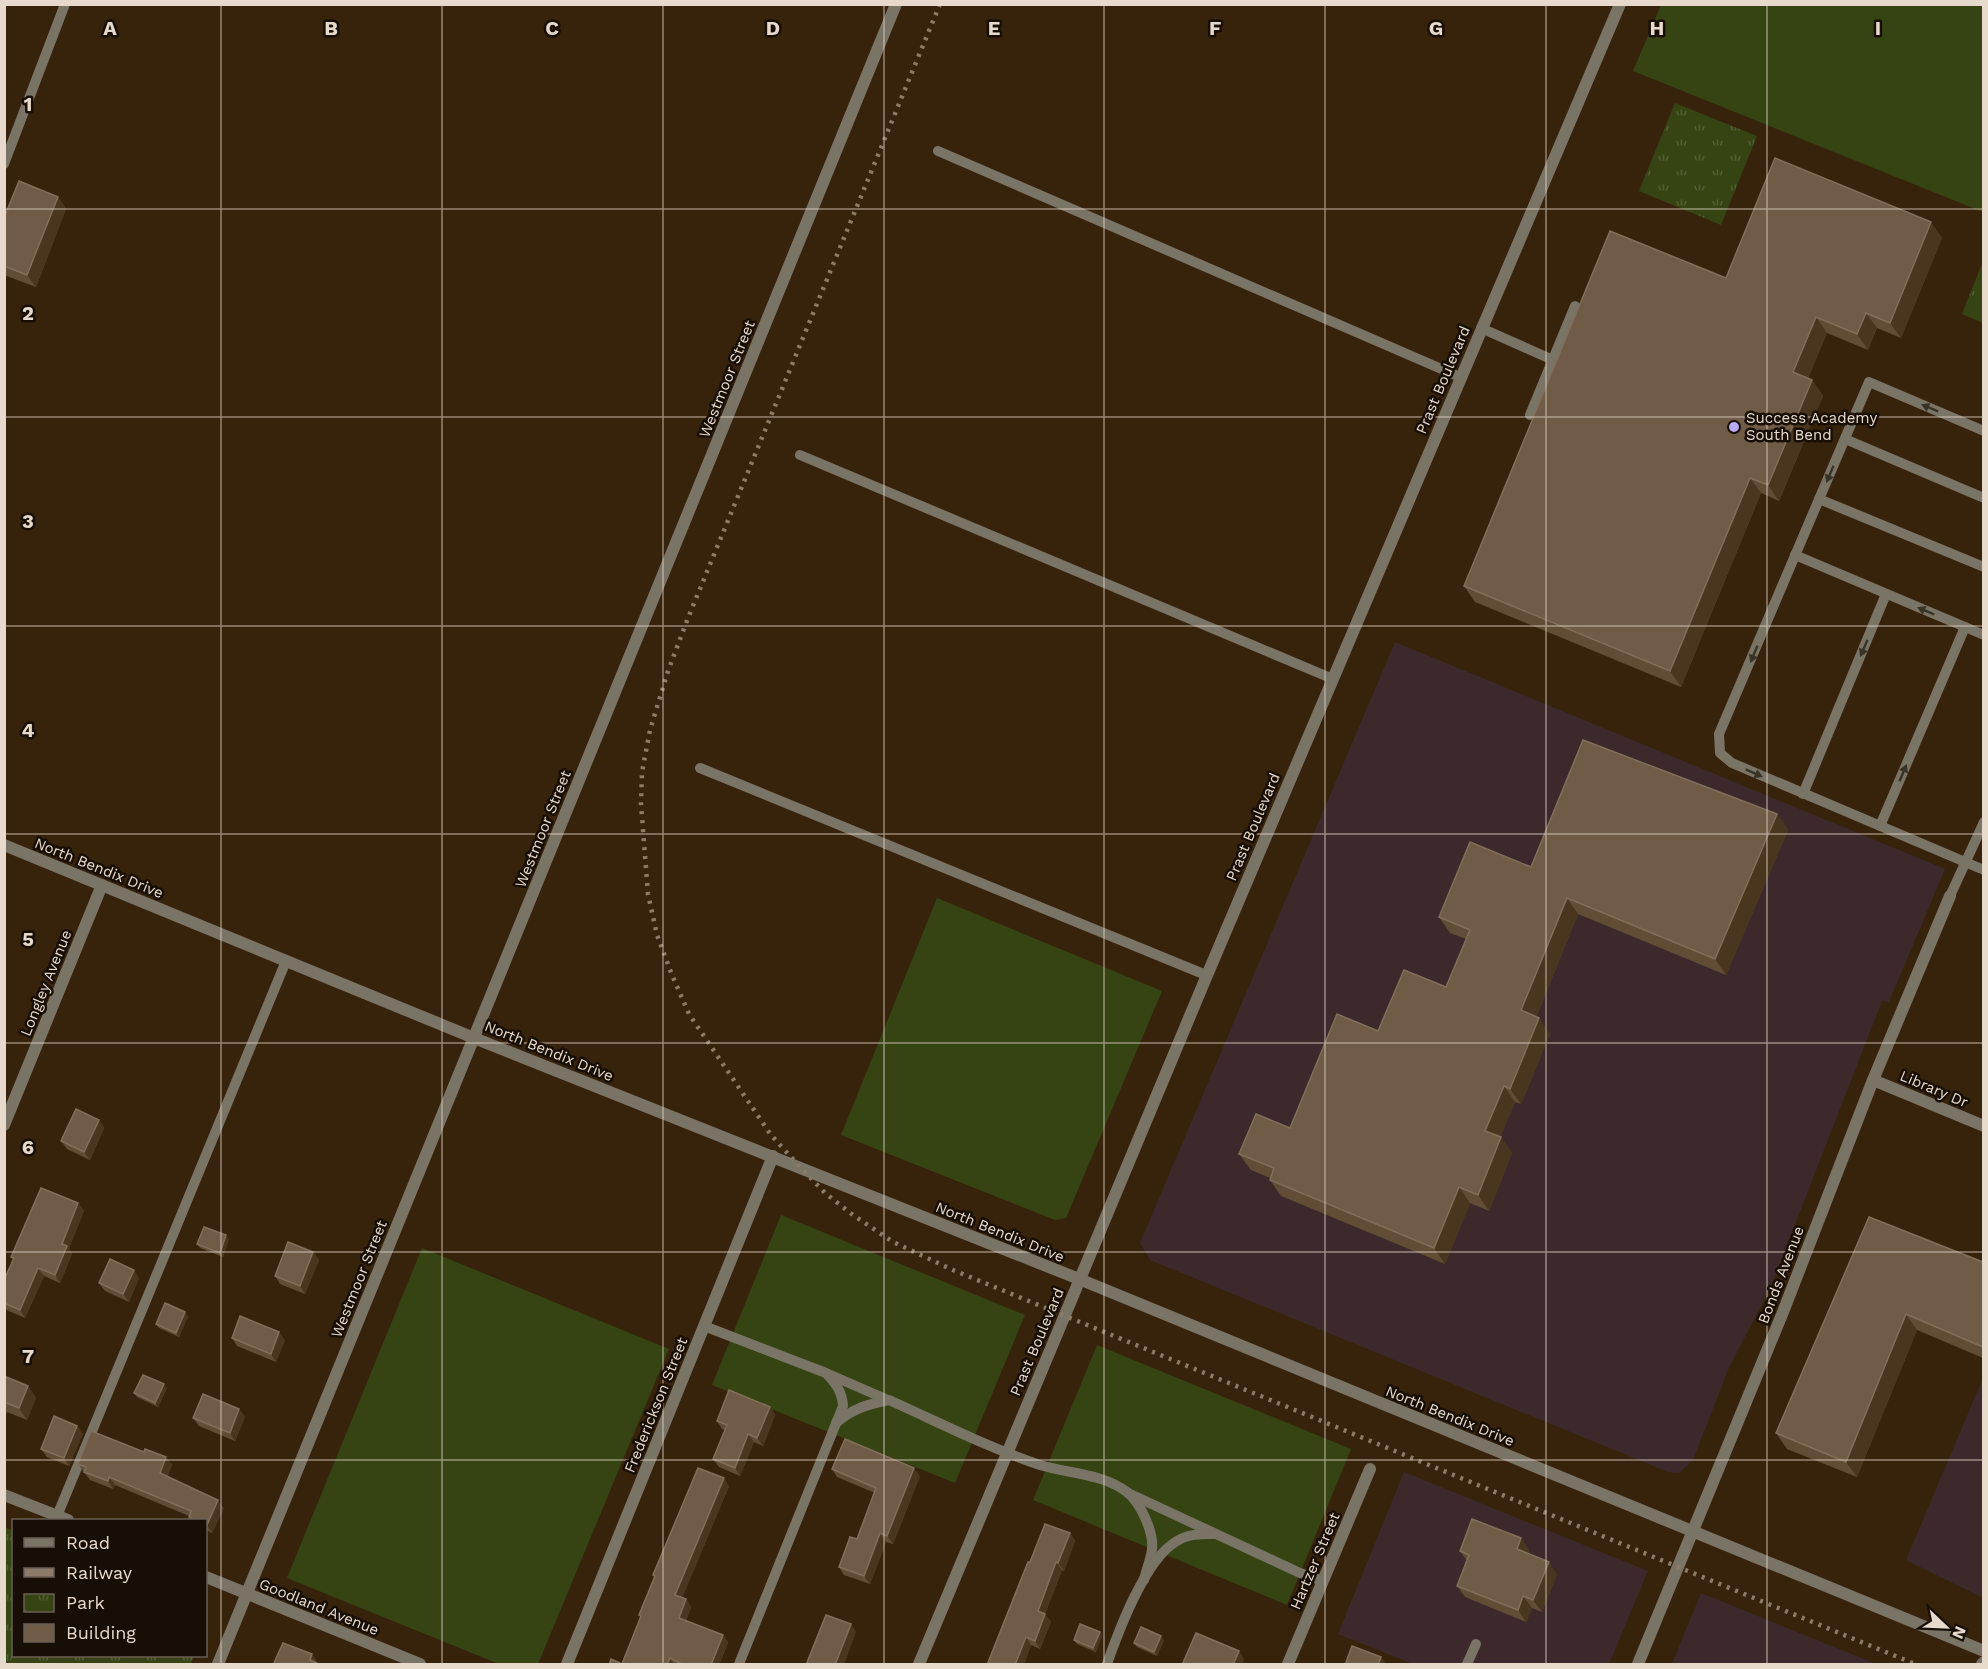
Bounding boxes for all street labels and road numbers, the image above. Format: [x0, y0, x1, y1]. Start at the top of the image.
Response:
street label: Westmoor Street [695, 317, 759, 440]
street label: Prast Boulevard [1412, 323, 1474, 437]
street label: Westmoor Street [511, 767, 575, 890]
street label: Prast Boulevard [1222, 770, 1284, 884]
street label: North Bendix Drive [32, 834, 166, 902]
street label: Longley Avenue [17, 927, 75, 1039]
street label: North Bendix Drive [482, 1017, 616, 1085]
street label: Library Dr [1897, 1067, 1971, 1111]
street label: North Bendix Drive [933, 1198, 1067, 1266]
street label: Westmoor Street [327, 1217, 391, 1340]
street label: Bonds Avenue [1754, 1224, 1808, 1326]
street label: Prast Boulevard [1006, 1285, 1068, 1399]
street label: Frederickson Street [621, 1334, 692, 1475]
street label: North Bendix Drive [1383, 1382, 1517, 1450]
street label: Hartzer Street [1286, 1509, 1344, 1612]
street label: Goodland Avenue [256, 1575, 382, 1639]

